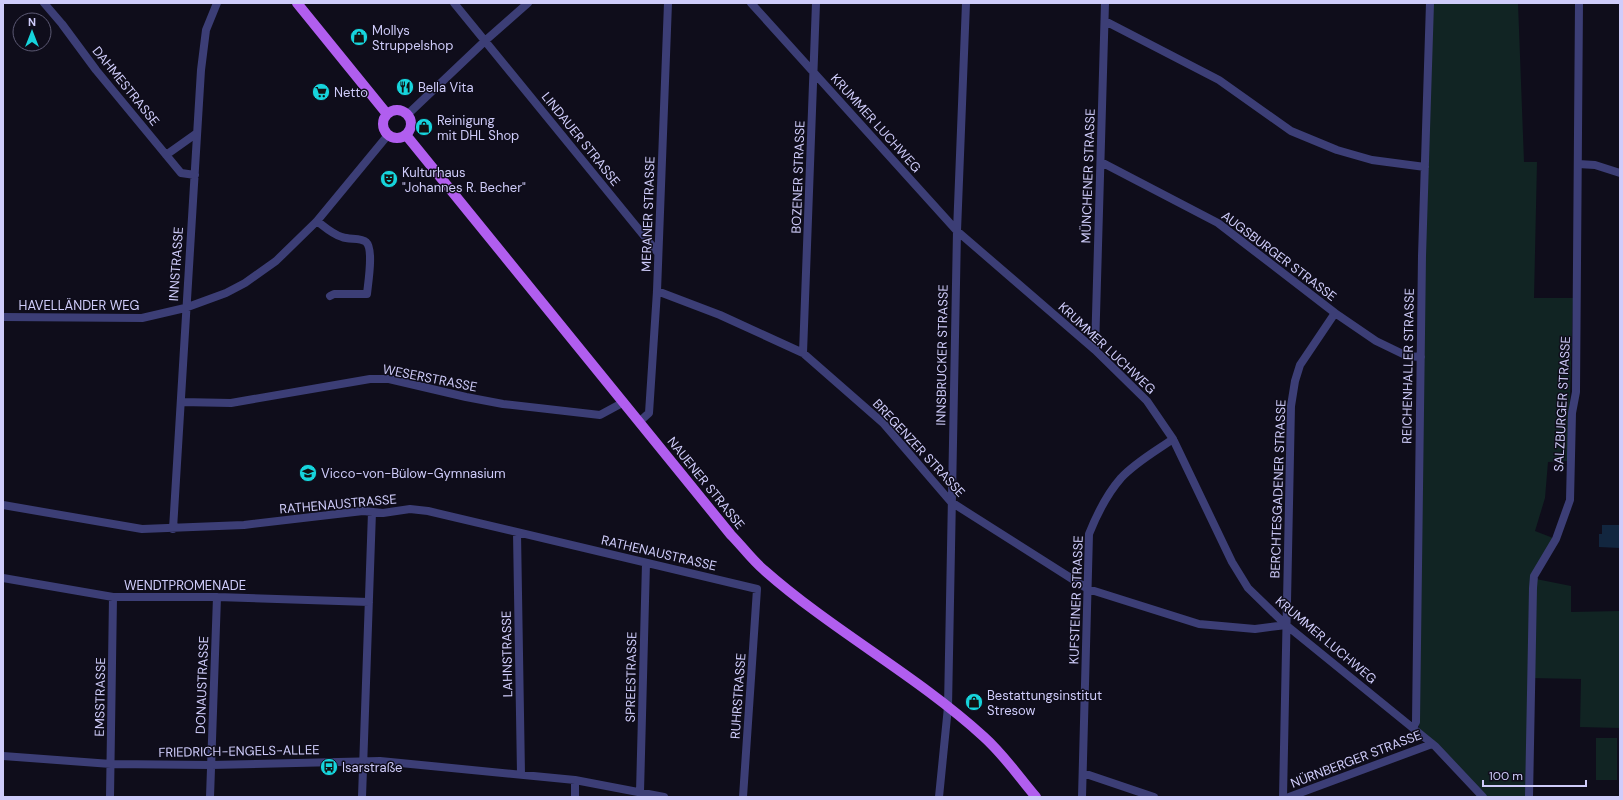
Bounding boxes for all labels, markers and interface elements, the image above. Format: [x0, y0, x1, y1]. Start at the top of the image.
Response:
north arrow [12, 12, 52, 52]
text: N [28, 15, 36, 29]
place label: Mollys Struppelshop [372, 22, 453, 54]
shop icon: Mollys Struppelshop [349, 27, 369, 47]
street label: DAHMESTRASSE [89, 43, 163, 129]
street label: KRUMMER LUCHWEG [827, 70, 925, 176]
restaurant icon: Bella Vita [395, 77, 415, 97]
place label: Bella Vita [418, 79, 474, 96]
supermarket icon: Netto [311, 82, 331, 102]
place label: Netto [334, 84, 368, 101]
street label: LINDAUER STRASSE [538, 89, 624, 189]
street label: MÜNCHENER STRASSE [1077, 108, 1099, 244]
place label: Reinigung mit DHL Shop [437, 112, 519, 144]
shop icon: Reinigung mit DHL Shop [414, 117, 434, 137]
street label: BOZENER STRASSE [788, 120, 808, 234]
street label: MERANER STRASSE [637, 156, 659, 272]
place label: Kulturhaus "Johannes R. Becher" [402, 164, 526, 196]
theatre icon: Kulturhaus "Johannes R. Becher" [379, 169, 399, 189]
street label: AUGSBURGER STRASSE [1218, 207, 1340, 305]
street label: INNSTRASSE [165, 226, 187, 302]
street label: INNSBRUCKER STRASSE [932, 284, 952, 426]
street label: REICHENHALLER STRASSE [1398, 288, 1418, 444]
street label: HAVELLÄNDER WEG [19, 297, 140, 314]
street label: KRUMMER LUCHWEG [1055, 298, 1159, 398]
street label: SALZBURGER STRASSE [1550, 336, 1574, 472]
street label: WESERSTRASSE [381, 361, 479, 395]
street label: BREGENZER STRASSE [869, 395, 969, 501]
street label: BERCHTESGADENER STRASSE [1266, 399, 1290, 579]
street label: NAUENER STRASSE [664, 433, 748, 533]
school or university icon: Vicco-von-Bülow-Gymnasium [298, 463, 318, 483]
place label: Vicco-von-Bülow-Gymnasium [321, 465, 506, 482]
street label: RATHENAUSTRASSE [279, 490, 397, 518]
street label: RATHENAUSTRASSE [600, 531, 718, 575]
street label: KUFSTEINER STRASSE [1065, 535, 1087, 665]
street label: WENDTPROMENADE [124, 577, 246, 594]
street label: KRUMMER LUCHWEG [1272, 593, 1380, 687]
street label: LAHNSTRASSE [498, 610, 516, 698]
street label: SPREESTRASSE [622, 631, 640, 723]
street label: DONAUSTRASSE [192, 636, 212, 734]
street label: RUHRSTRASSE [727, 652, 749, 740]
street label: EMSSTRASSE [91, 657, 109, 737]
place label: Bestattungsinstitut Stresow [987, 687, 1102, 719]
shop icon: Bestattungsinstitut Stresow [964, 692, 984, 712]
street label: NÜRNBERGER STRASSE [1288, 726, 1424, 792]
street label: FRIEDRICH-ENGELS-ALLEE [158, 741, 320, 761]
bus stop icon: Isarstraße [319, 757, 339, 777]
place label: Isarstraße [342, 759, 402, 776]
scale bar [1483, 762, 1586, 788]
text: 100 m [1489, 768, 1523, 784]

